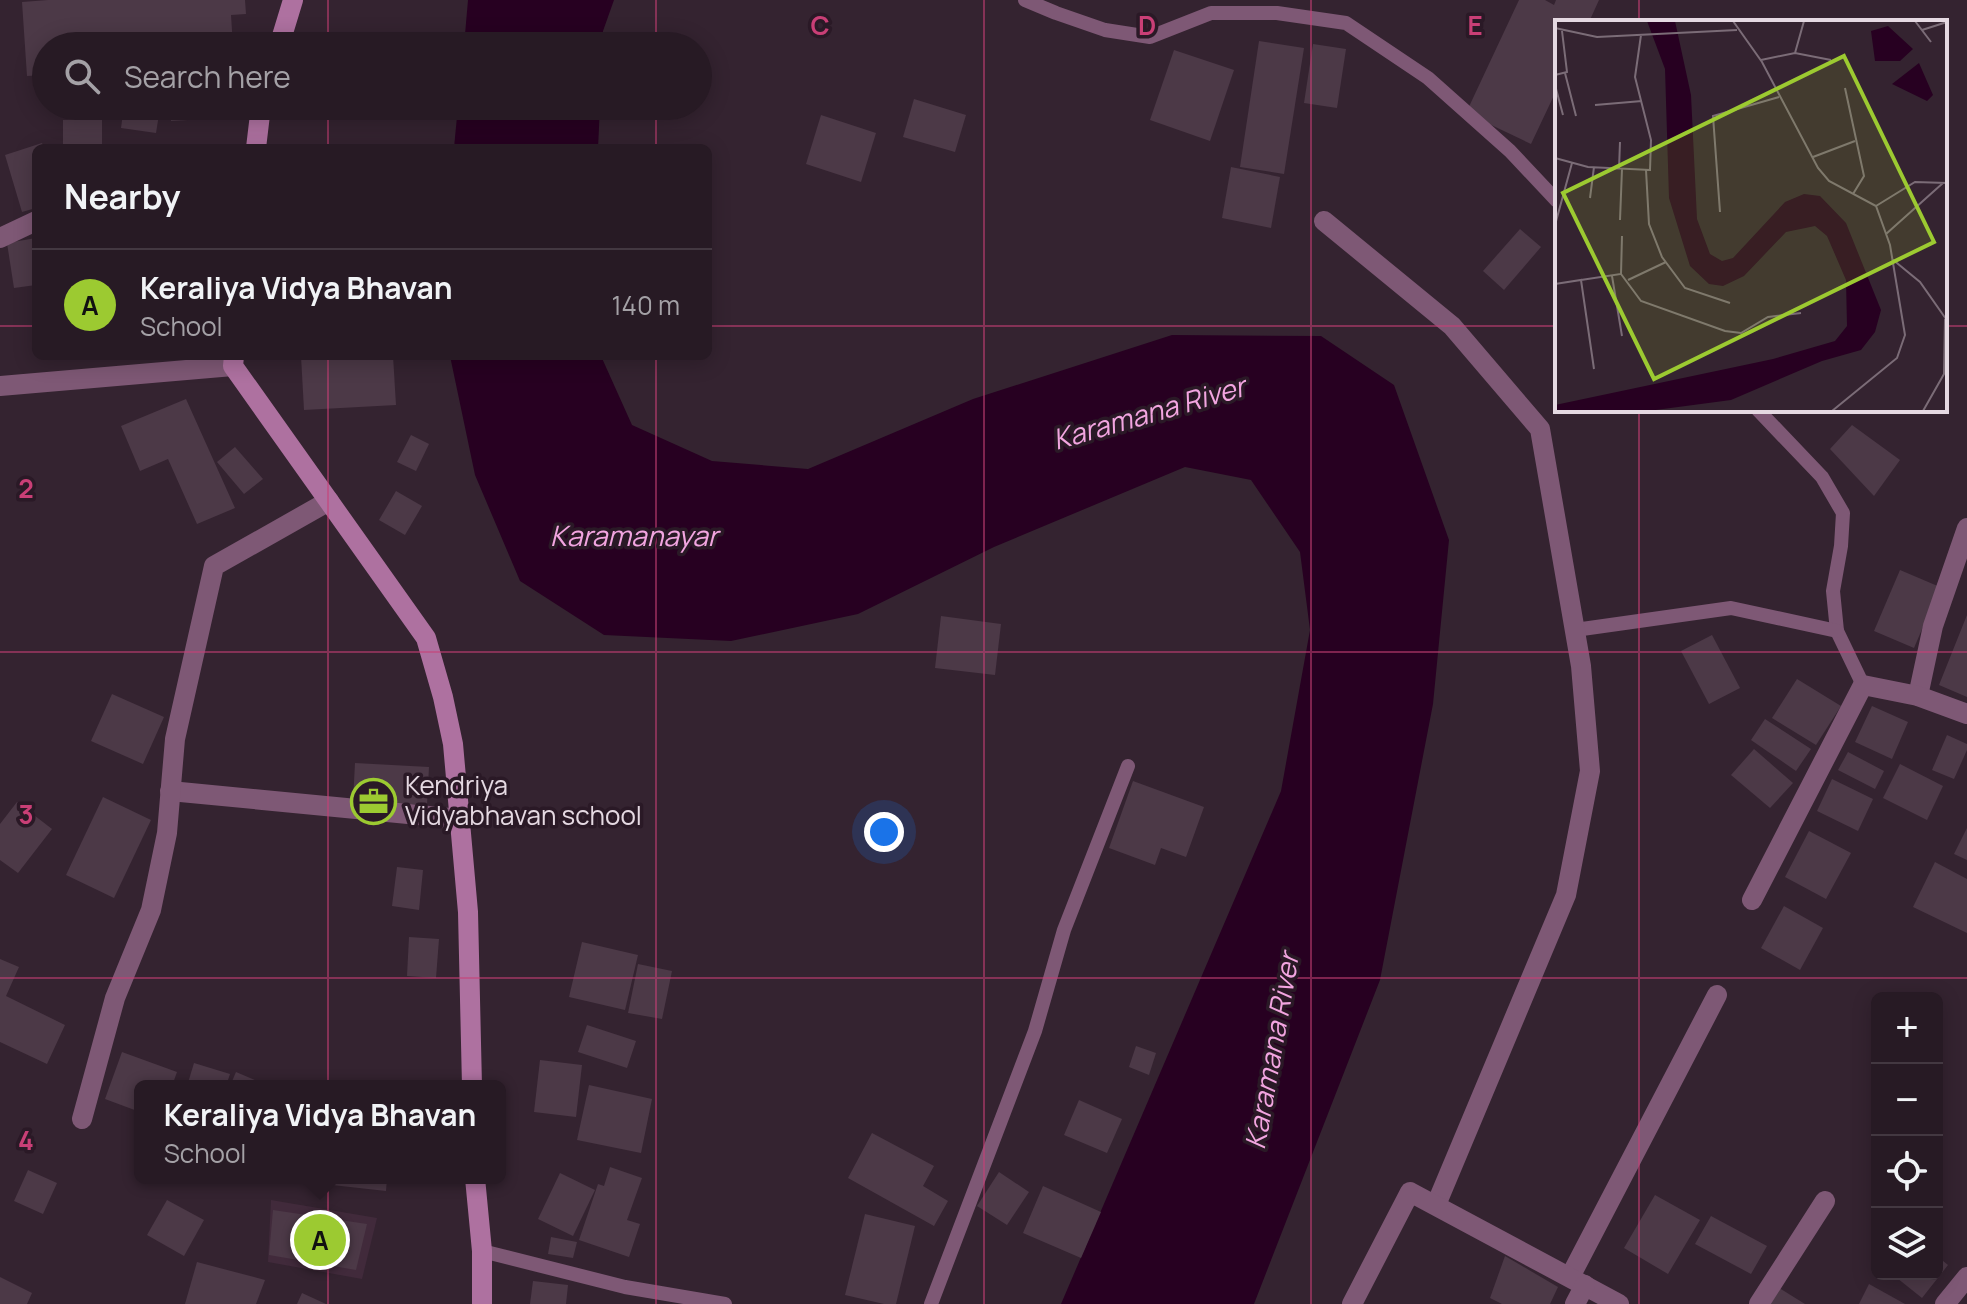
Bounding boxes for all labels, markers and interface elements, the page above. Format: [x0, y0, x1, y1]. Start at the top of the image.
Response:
text: C [810, 7, 830, 43]
text: D [1138, 7, 1156, 43]
text: E [1467, 7, 1483, 43]
inset map [1555, 20, 1947, 412]
search box [32, 32, 712, 120]
icon: search [60, 54, 104, 98]
text: Search here [124, 56, 291, 97]
text: Nearby [64, 173, 180, 219]
text: Keraliya Vidya Bhavan [140, 267, 453, 308]
text: A [81, 287, 99, 323]
text: 140 m [611, 287, 680, 323]
text: School [140, 308, 223, 344]
water label: Karamana River [1048, 365, 1253, 458]
text: 2 [18, 470, 34, 506]
water label: Karamanayar [550, 516, 722, 554]
place label: Kendriya Vidyabhavan school [405, 767, 642, 833]
office icon: Kendriya Vidyabhavan school [350, 777, 398, 825]
text: 3 [18, 796, 34, 832]
your location [864, 812, 904, 852]
water label: Karamana River [1235, 946, 1308, 1152]
map controls [1871, 992, 1943, 1280]
button: + [1871, 992, 1943, 1064]
button: − [1871, 1064, 1943, 1136]
popup [134, 1080, 506, 1184]
text: Keraliya Vidya Bhavan [164, 1094, 476, 1135]
text: 4 [18, 1122, 34, 1158]
text: School [164, 1135, 246, 1171]
button: locate [1871, 1136, 1943, 1208]
button: layers [1871, 1208, 1943, 1280]
pin: A [294, 1210, 346, 1270]

